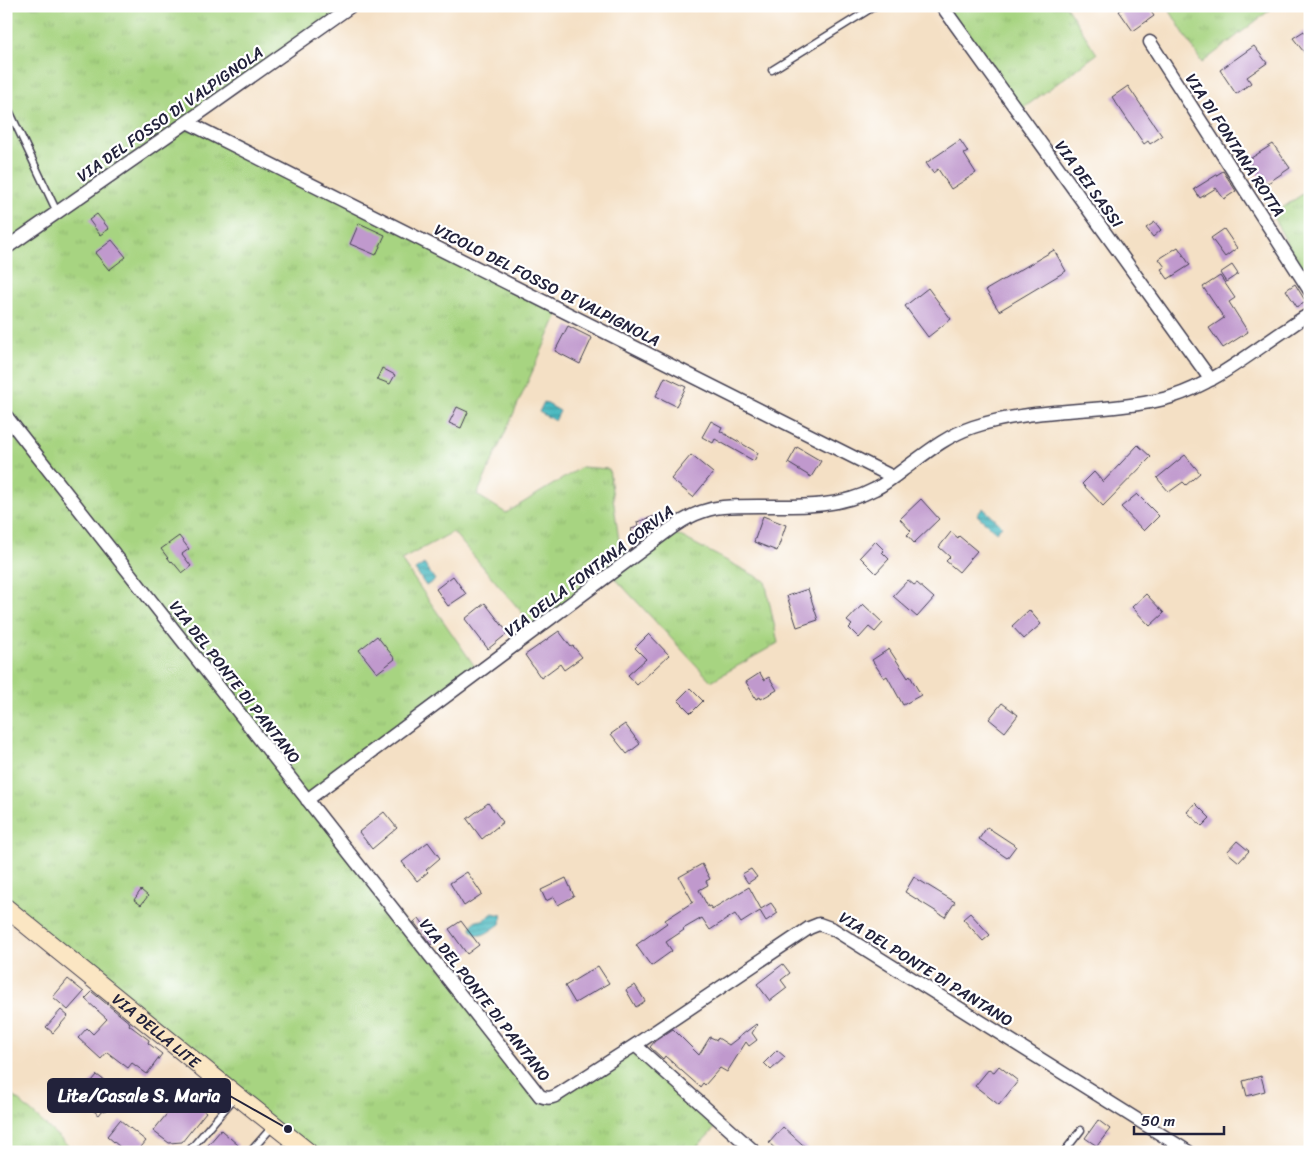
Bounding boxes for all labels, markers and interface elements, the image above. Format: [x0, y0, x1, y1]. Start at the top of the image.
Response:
street label: VIA DEL FOSSO DI VALPIGNOLA [70, 38, 270, 190]
street label: VIA DI FONTANA ROTTA [1177, 67, 1293, 223]
street label: VIA DEI SASSI [1047, 134, 1131, 234]
street label: VICOLO DEL FOSSO DI VALPIGNOLA [429, 215, 665, 355]
street label: VIA DELLA FONTANA CORVIA [498, 497, 680, 645]
street label: VIA DEL PONTE DI PANTANO [162, 594, 308, 770]
street label: VIA DEL PONTE DI PANTANO [833, 903, 1019, 1035]
street label: VIA DEL PONTE DI PANTANO [412, 912, 558, 1088]
street label: VIA DELLA LITE [106, 985, 208, 1076]
callout: Lite/Casale S. Maria [48, 1079, 230, 1112]
text: Lite/Casale S. Maria [58, 1080, 221, 1112]
scale bar [1134, 1103, 1224, 1135]
text: 50 m [1141, 1108, 1176, 1134]

